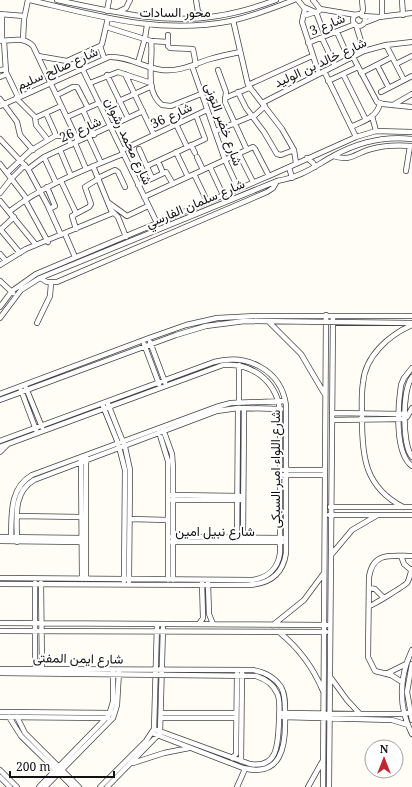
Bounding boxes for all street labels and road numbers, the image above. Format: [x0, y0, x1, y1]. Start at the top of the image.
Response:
street label: محور السادات [139, 3, 211, 21]
street label: شارع 3 [307, 9, 348, 40]
street label: شارع خالد بن الوليد [271, 33, 370, 92]
street label: شارع صالح سليم [14, 42, 101, 95]
street label: شارع خضر التونى [200, 80, 247, 168]
street label: شارع محمد رشوان [100, 94, 157, 188]
street label: شارع 36 [147, 98, 195, 133]
street label: شارع 26 [56, 112, 104, 147]
street label: شارع سلمان الفارسي [143, 174, 248, 234]
street label: شارع اللواء امير السبكى [266, 410, 285, 528]
street label: شارع نبيل امين [175, 522, 255, 541]
street label: شارع ايمن المفتى [33, 648, 123, 669]

